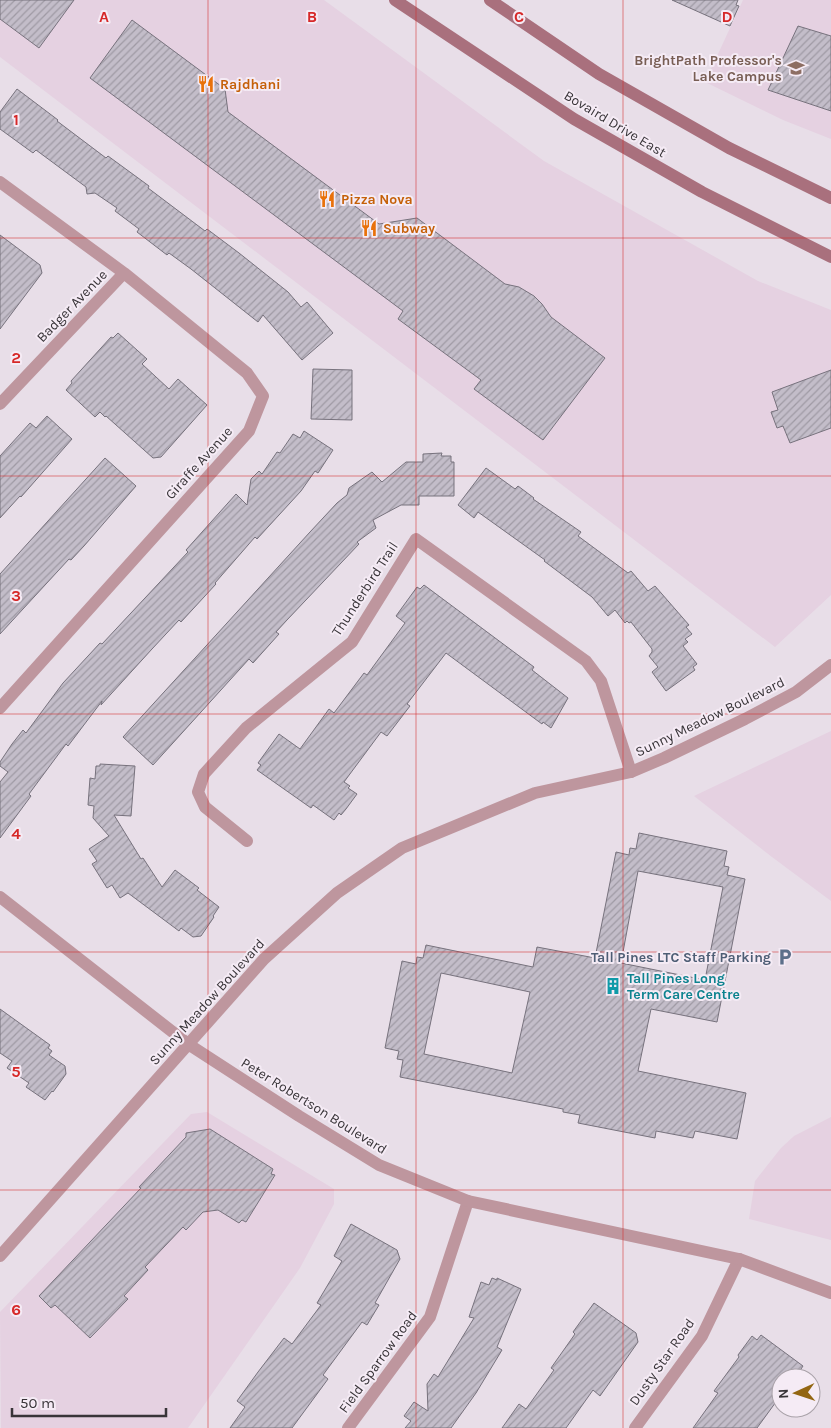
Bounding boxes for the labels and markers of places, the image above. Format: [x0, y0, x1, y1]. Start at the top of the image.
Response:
place label: BrightPath Professor's Lake Campus [634, 52, 782, 85]
school or university icon: BrightPath Professor's Lake Campus [786, 58, 806, 78]
restaurant icon: Rajdhani [196, 74, 216, 94]
place label: Rajdhani [220, 76, 281, 93]
restaurant icon: Pizza Nova [317, 189, 337, 209]
place label: Pizza Nova [341, 191, 413, 208]
restaurant icon: Subway [359, 218, 379, 238]
place label: Subway [383, 220, 435, 237]
parking icon: Tall Pines LTC Staff Parking [775, 947, 795, 967]
place label: Tall Pines LTC Staff Parking [591, 949, 771, 966]
place label: Tall Pines Long Term Care Centre [627, 970, 740, 1003]
building icon: Tall Pines Long Term Care Centre [603, 976, 623, 996]

